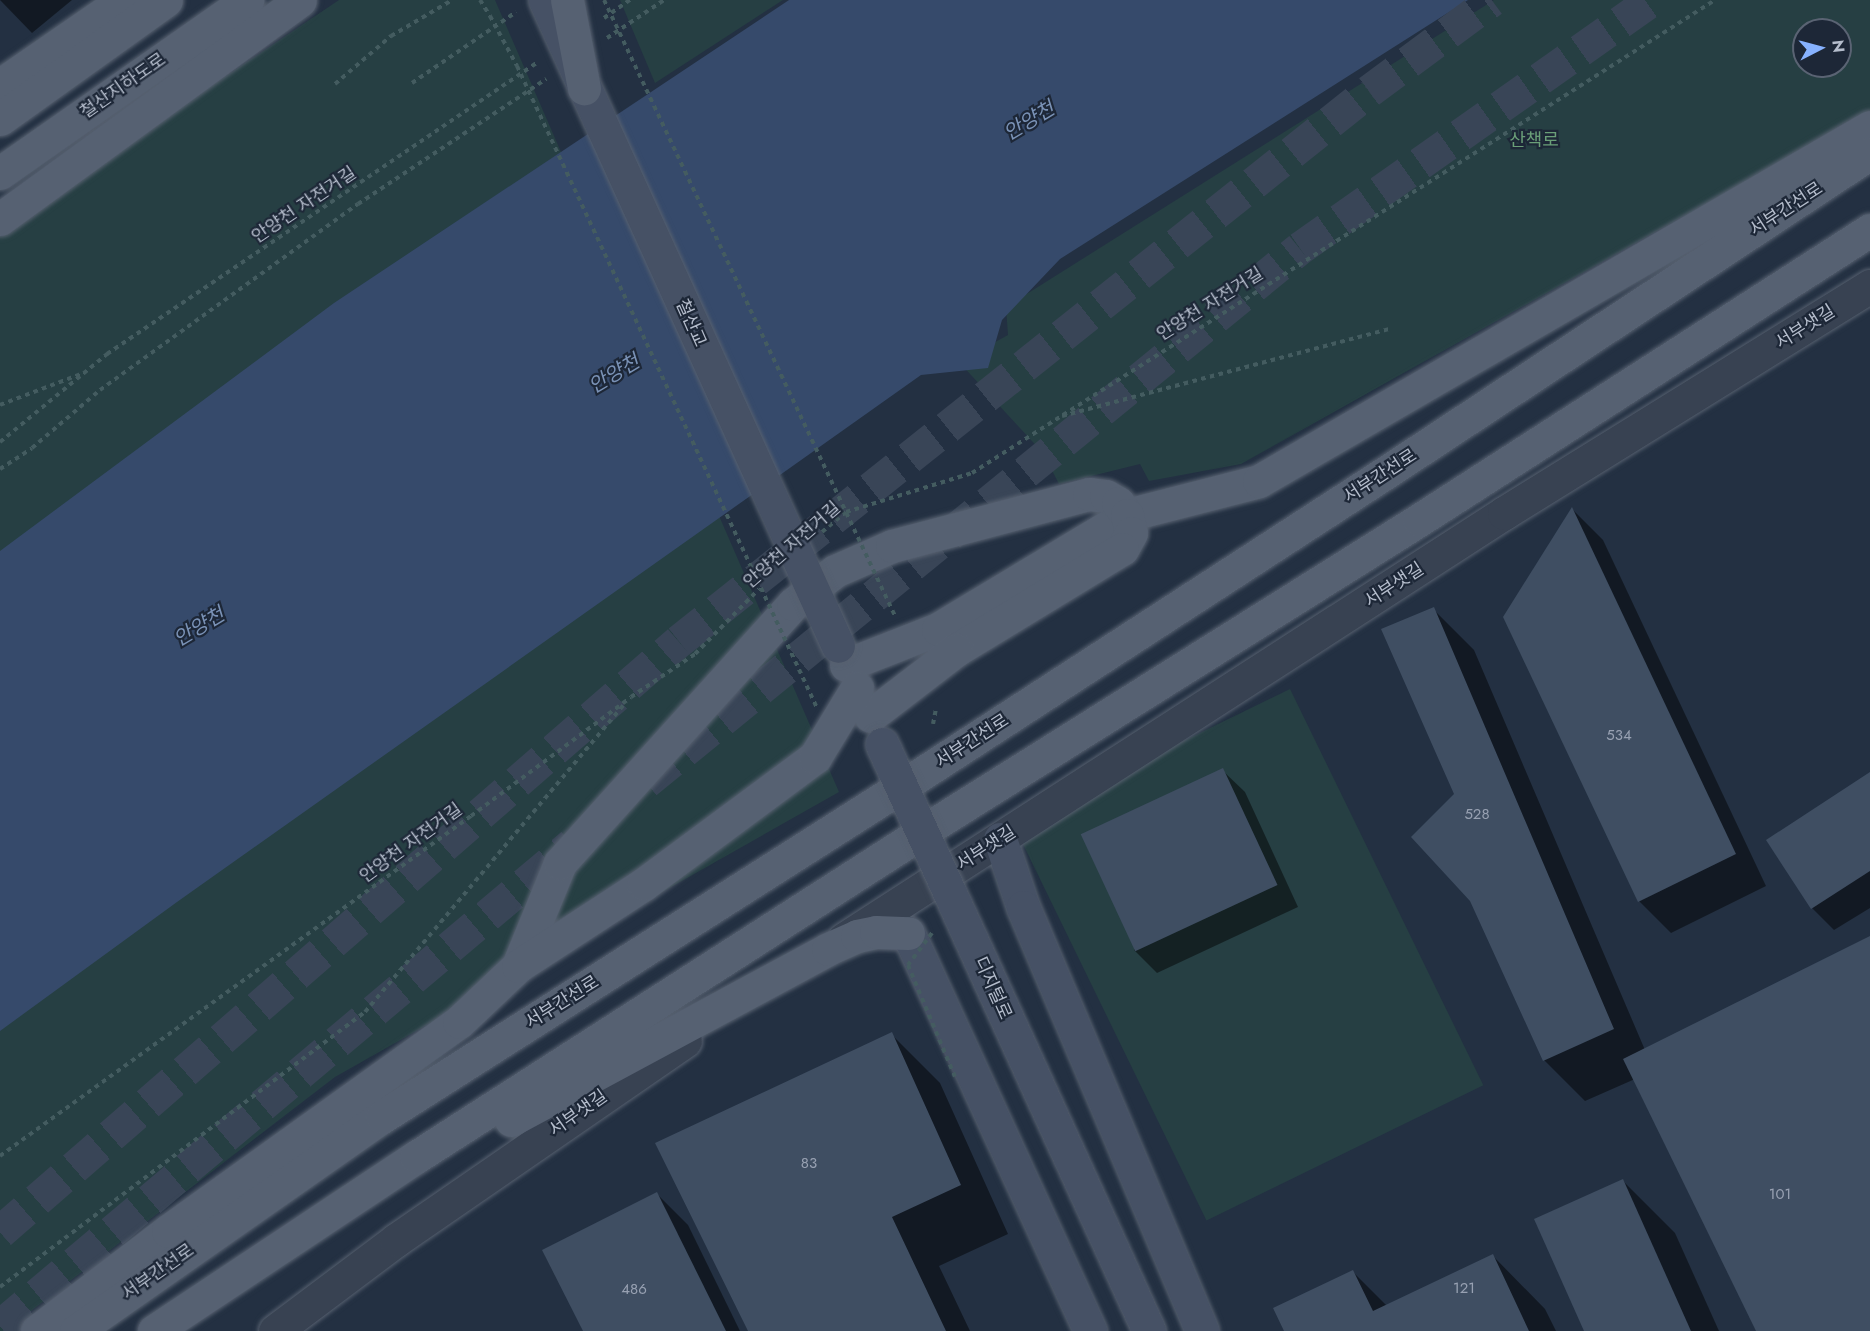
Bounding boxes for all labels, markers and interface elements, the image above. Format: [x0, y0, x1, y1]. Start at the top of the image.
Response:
north arrow [1792, 18, 1852, 78]
text: N [1826, 39, 1851, 54]
street label: 철산지하도로 [76, 49, 170, 123]
water label: 안양천 [999, 96, 1059, 146]
park label: 산책로 [1509, 129, 1559, 151]
street label: 안양천 자전거길 [248, 162, 360, 248]
street label: 서부간선로 [1745, 177, 1827, 241]
street label: 안양천 자전거길 [1153, 263, 1267, 345]
street label: 철산교 [671, 296, 711, 350]
street label: 서부샛길 [1771, 300, 1839, 354]
water label: 안양천 [584, 349, 644, 399]
street label: 서부간선로 [1339, 444, 1421, 508]
street label: 안양천 자전거길 [739, 497, 845, 593]
street label: 서부샛길 [1360, 558, 1428, 612]
water label: 안양천 [169, 602, 229, 652]
street label: 서부간선로 [931, 709, 1013, 773]
house number: 534 [1606, 727, 1632, 745]
street label: 안양천 자전거길 [356, 799, 466, 887]
house number: 528 [1464, 806, 1490, 824]
street label: 서부샛길 [952, 821, 1020, 875]
street label: 디지털로 [970, 953, 1016, 1023]
street label: 서부간선로 [521, 971, 603, 1033]
street label: 서부샛길 [545, 1085, 611, 1141]
house number: 83 [801, 1155, 817, 1173]
house number: 101 [1769, 1186, 1791, 1204]
street label: 서부간선로 [118, 1239, 198, 1305]
house number: 121 [1453, 1280, 1475, 1298]
house number: 486 [621, 1281, 647, 1299]

